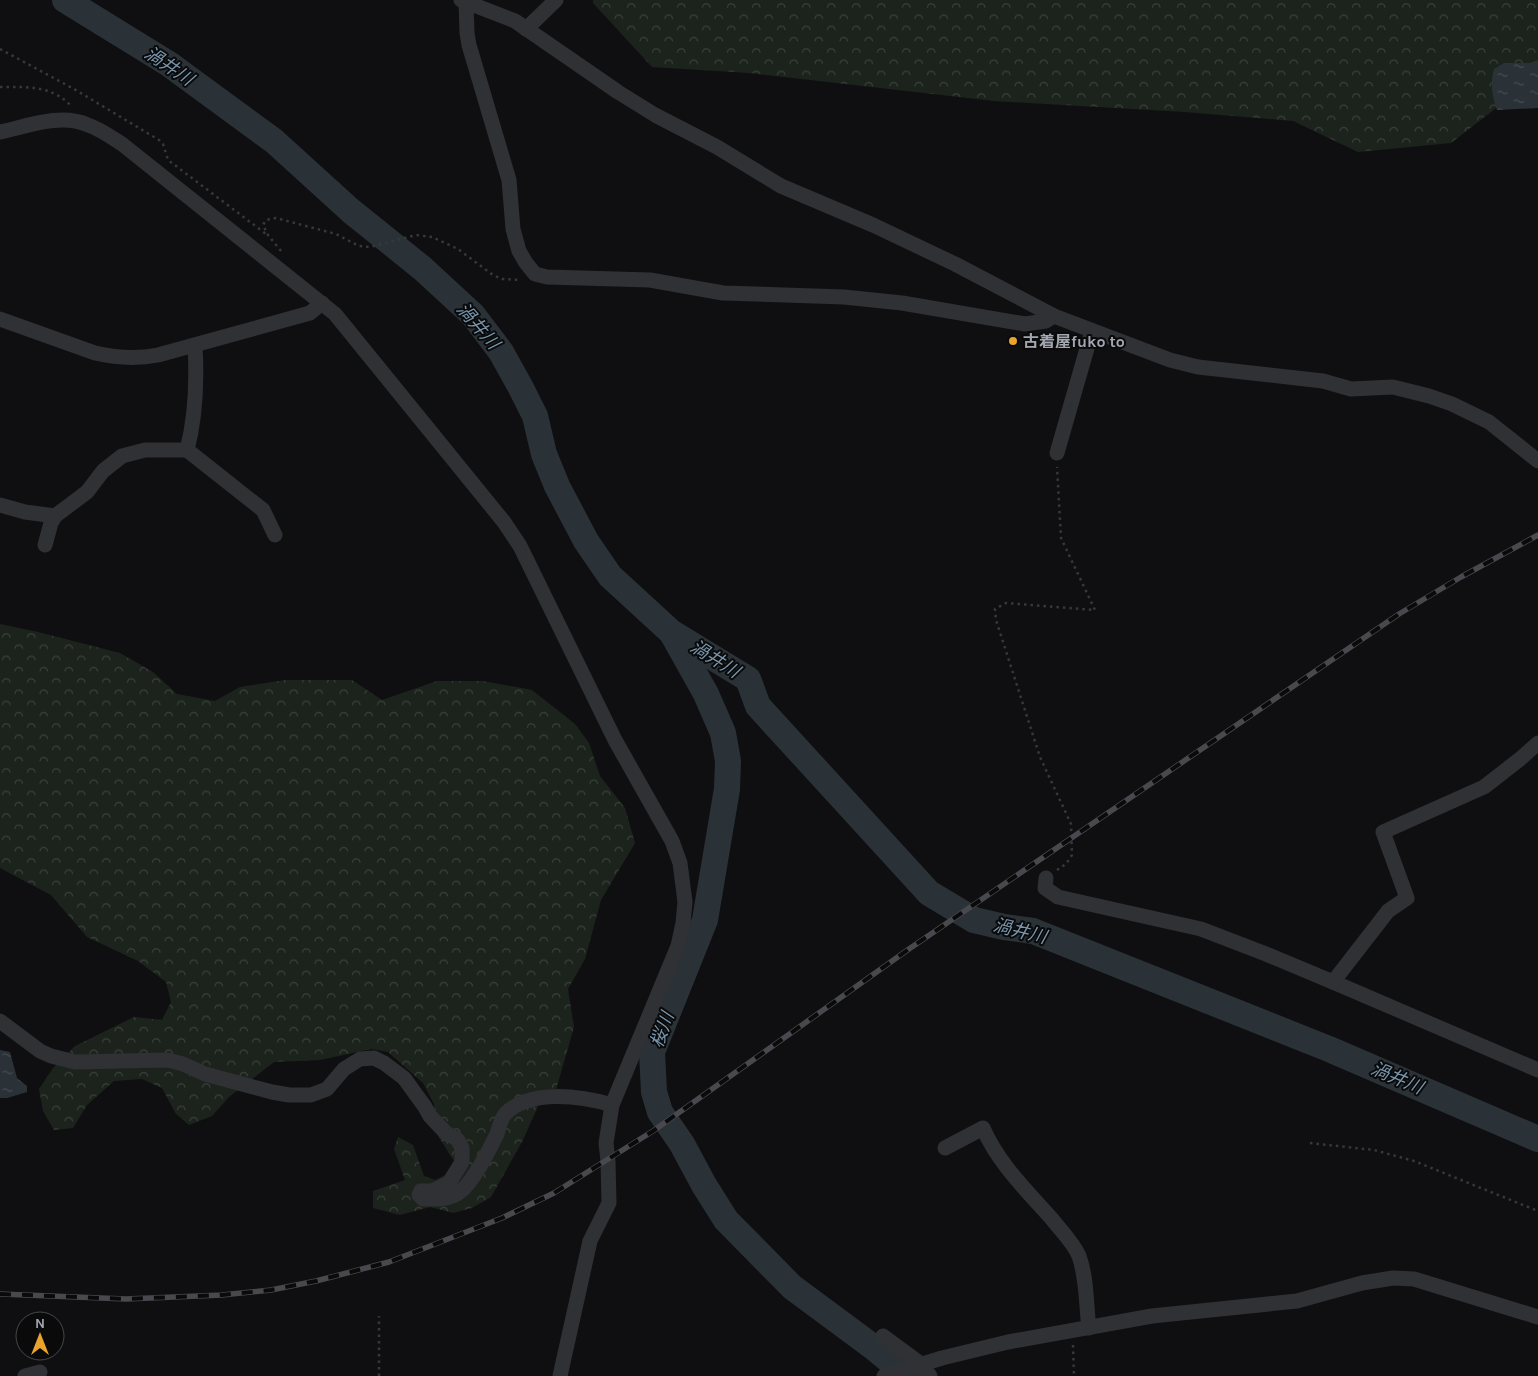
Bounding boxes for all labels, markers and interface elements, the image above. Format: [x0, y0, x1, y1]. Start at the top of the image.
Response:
water label: 渦井川 [140, 42, 199, 91]
water label: 渦井川 [452, 298, 505, 355]
place label: 古着屋fuko to [1023, 332, 1125, 351]
marker: 古着屋fuko to [1007, 335, 1019, 347]
water label: 渦井川 [686, 635, 745, 684]
water label: 渦井川 [991, 914, 1051, 949]
water label: 桜川 [646, 1007, 679, 1051]
water label: 渦井川 [1368, 1057, 1428, 1099]
north arrow [15, 1311, 65, 1361]
text: N [35, 1315, 45, 1332]

